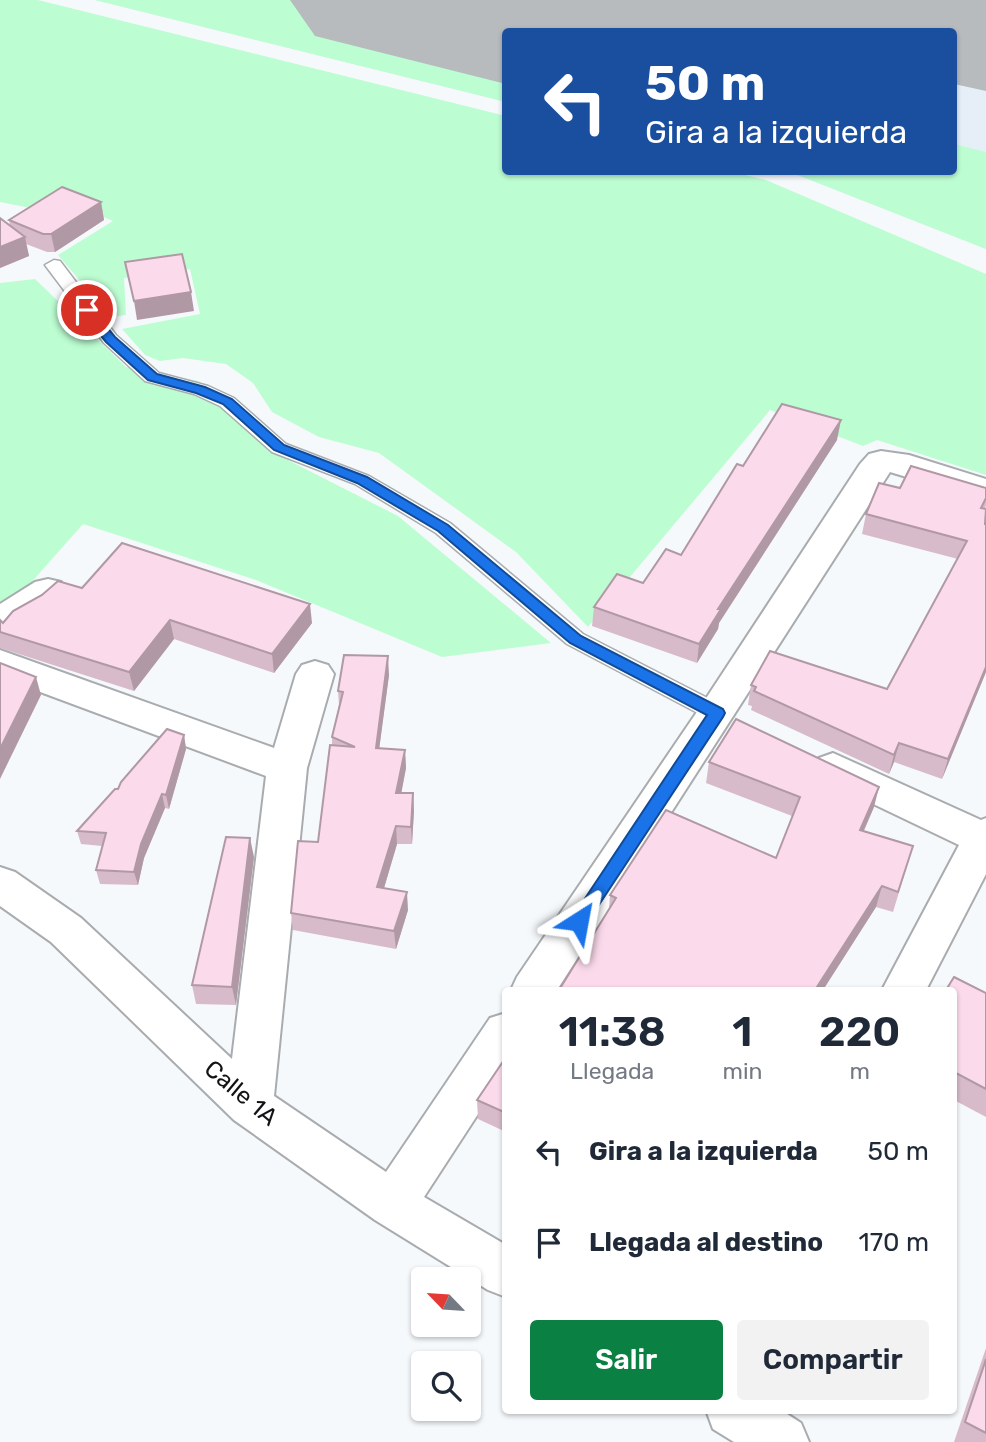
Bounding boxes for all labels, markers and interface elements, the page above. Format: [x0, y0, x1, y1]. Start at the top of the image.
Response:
text: 50 m [645, 54, 765, 112]
icon: left [530, 56, 621, 147]
text: Gira a la izquierda [645, 113, 907, 151]
pin [57, 280, 117, 340]
icon: arrive [68, 291, 106, 329]
position arrow [542, 884, 616, 958]
text: 11:38 [559, 1007, 666, 1057]
text: 1 [732, 1007, 752, 1057]
text: 220 [819, 1007, 900, 1057]
street label: Calle 1A [199, 1054, 283, 1132]
text: Llegada [570, 1057, 654, 1085]
text: min [722, 1057, 762, 1085]
text: m [849, 1057, 870, 1085]
icon: left [530, 1133, 568, 1171]
text: Gira a la izquierda [589, 1136, 818, 1167]
text: 50 m [868, 1136, 929, 1167]
icon: arrive [530, 1224, 568, 1262]
text: Llegada al destino [589, 1227, 823, 1258]
text: 170 m [859, 1227, 929, 1258]
north arrow [411, 1267, 481, 1337]
map controls [411, 1267, 481, 1421]
button: Salir [530, 1320, 723, 1400]
button: Compartir [737, 1320, 929, 1400]
button: search [411, 1351, 481, 1421]

